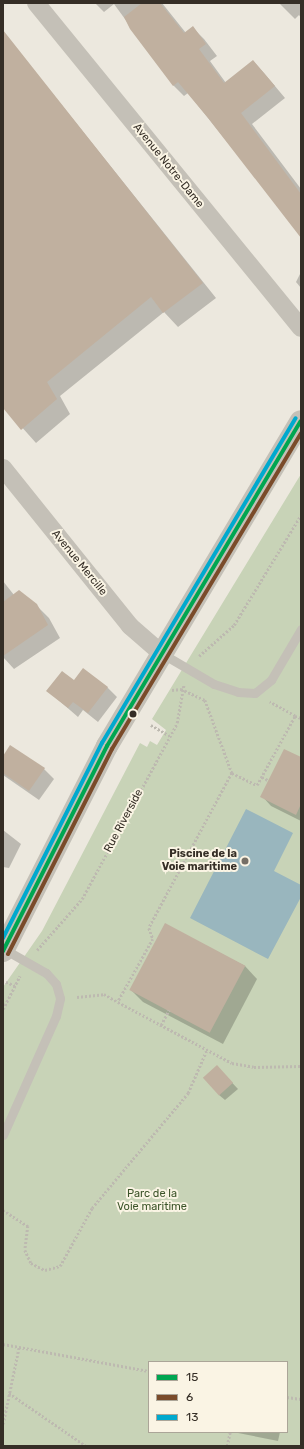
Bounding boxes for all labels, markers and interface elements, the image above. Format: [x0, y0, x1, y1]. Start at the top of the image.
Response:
street label: Avenue Notre-Dame [130, 121, 206, 211]
street label: Avenue Mercille [49, 528, 109, 598]
unlabelled marker [128, 709, 138, 719]
street label: Rue Riverside [102, 787, 146, 855]
place label: Piscine de la Voie maritime [162, 848, 237, 874]
marker: Piscine de la Voie maritime [240, 856, 250, 866]
park label: Parc de la Voie maritime [117, 1188, 187, 1214]
legend [148, 1361, 288, 1433]
text: 15 [186, 1370, 198, 1384]
text: 6 [186, 1390, 193, 1404]
text: 13 [186, 1410, 198, 1424]

